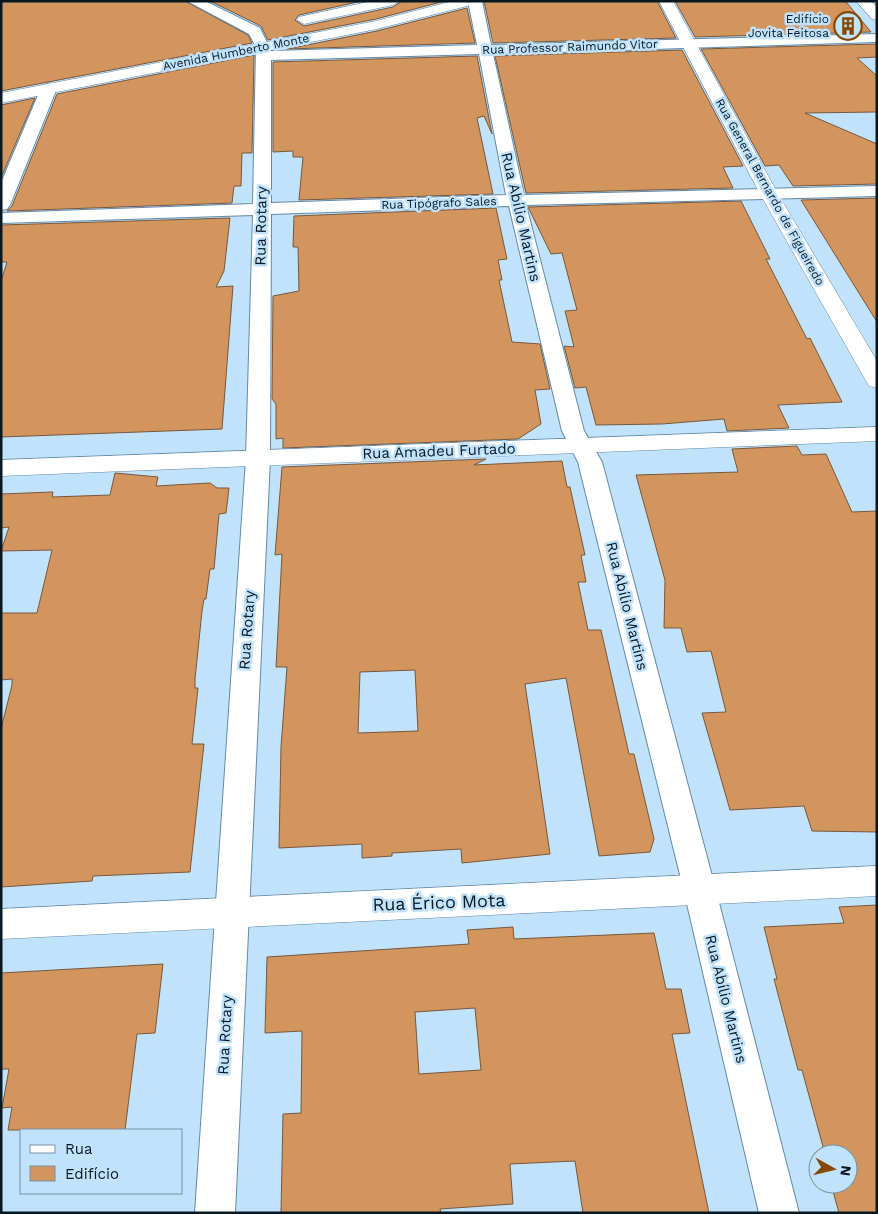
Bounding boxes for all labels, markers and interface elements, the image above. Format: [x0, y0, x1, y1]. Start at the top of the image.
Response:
building icon: Edifício Jovita Feitosa [833, 11, 863, 41]
place label: Edifício Jovita Feitosa [748, 12, 829, 40]
street label: Avenida Humberto Monte [162, 31, 311, 73]
street label: Rua Professor Raimundo Vitor [482, 37, 658, 57]
street label: Rua General Bernardo de Figueiredo [713, 96, 827, 288]
street label: Rua Abílio Martins [497, 151, 545, 283]
street label: Rua Rotary [251, 186, 271, 266]
street label: Rua Tipógrafo Sales [381, 194, 497, 212]
street label: Rua Amadeu Furtado [362, 439, 516, 463]
street label: Rua Abílio Martins [602, 540, 652, 672]
street label: Rua Rotary [235, 589, 259, 670]
street label: Rua Érico Mota [372, 889, 506, 915]
street label: Rua Abílio Martins [701, 933, 751, 1065]
street label: Rua Rotary [214, 995, 236, 1075]
legend [20, 1129, 182, 1194]
text: Rua [65, 1140, 93, 1158]
north arrow [808, 1144, 858, 1194]
text: Edifício [65, 1165, 119, 1183]
text: N [837, 1165, 855, 1177]

